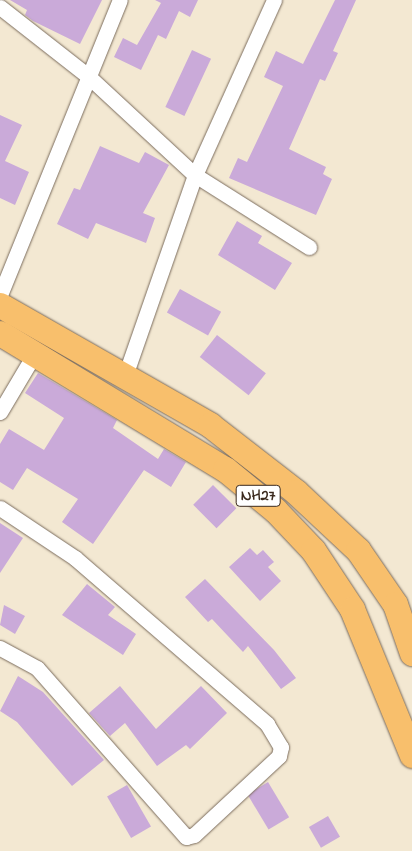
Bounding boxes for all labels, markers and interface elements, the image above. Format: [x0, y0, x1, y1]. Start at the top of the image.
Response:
road number: NH27 [236, 482, 280, 510]

